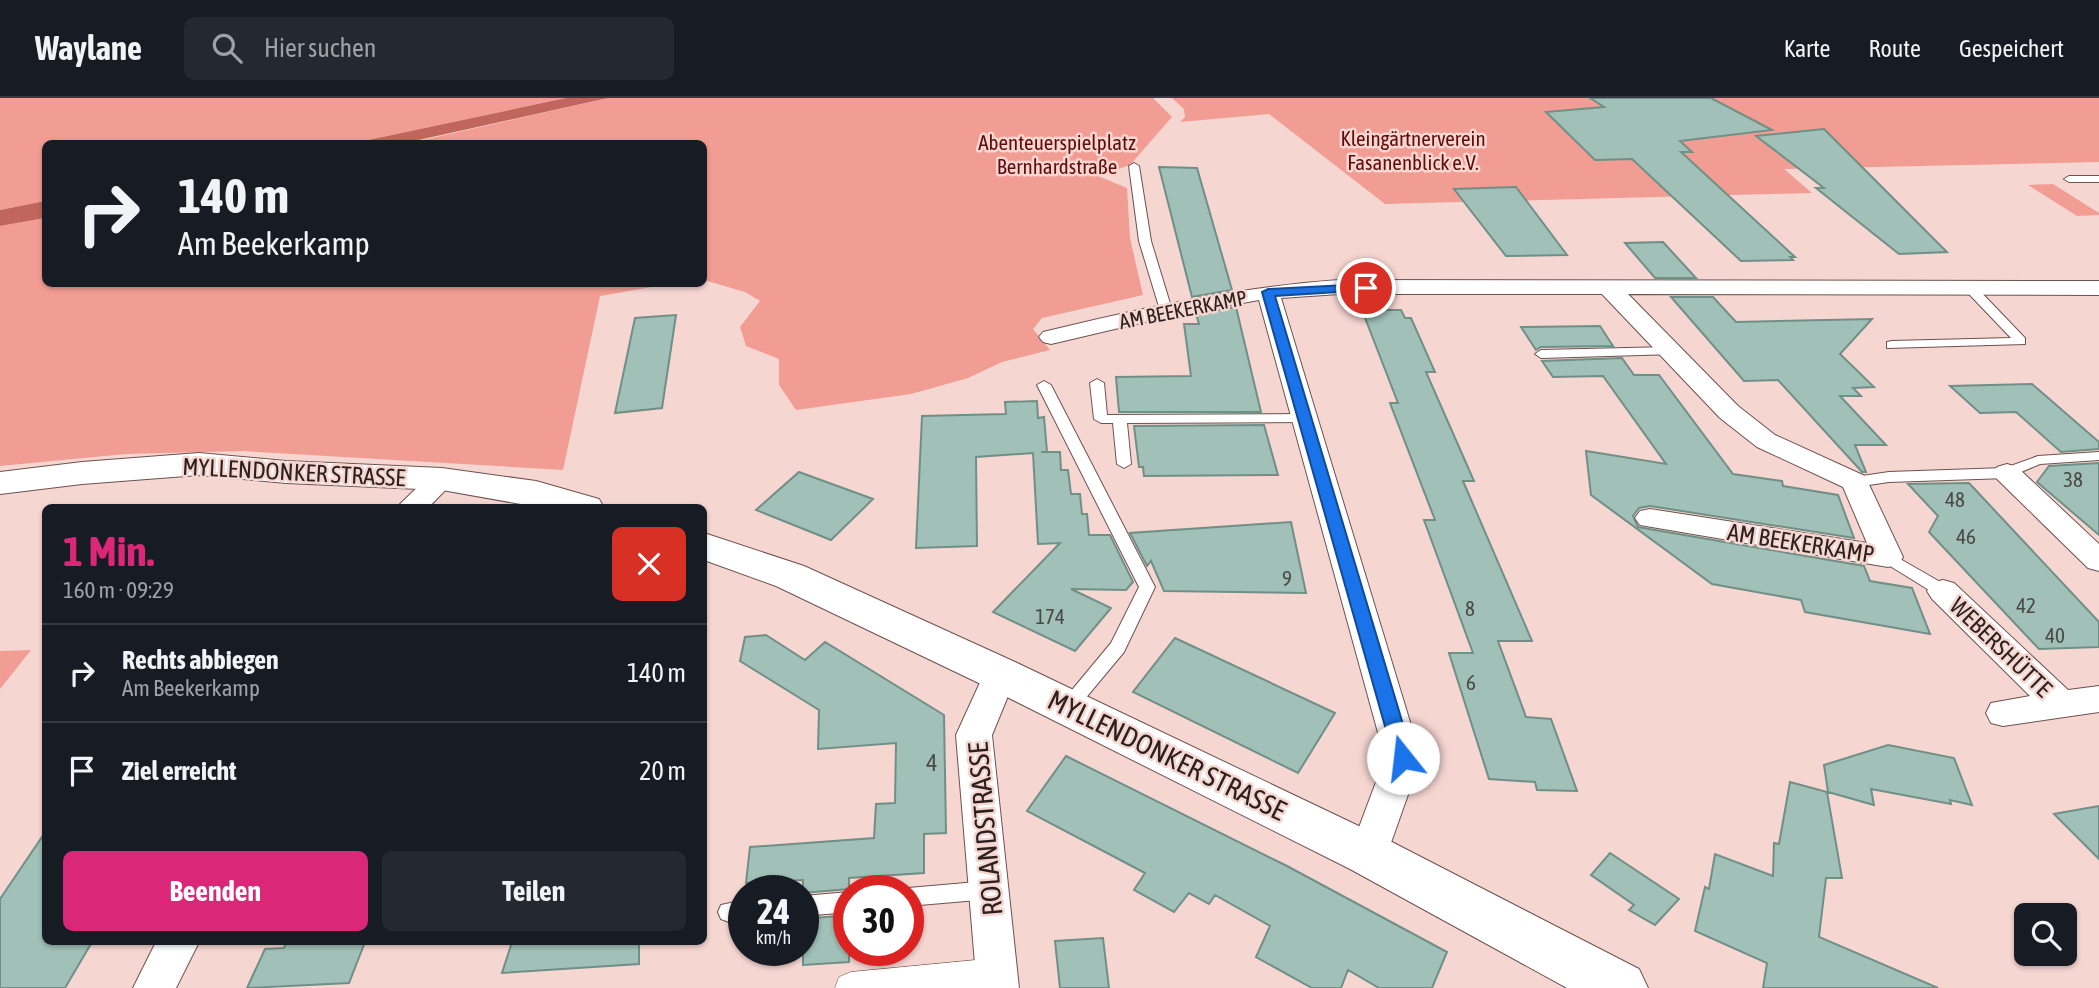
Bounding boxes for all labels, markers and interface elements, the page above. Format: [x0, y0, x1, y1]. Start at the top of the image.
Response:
search box [184, 17, 674, 80]
text: Waylane [35, 29, 142, 67]
icon: search [208, 29, 246, 67]
text: Hier suchen [264, 33, 376, 63]
text: Karte [1784, 35, 1830, 62]
text: Route [1868, 35, 1921, 62]
text: Gespeichert [1959, 35, 2064, 62]
park label: Kleingärtnerverein Fasanenblick e.V. [1340, 126, 1486, 174]
park label: Abenteuerspielplatz Bernhardstraße [978, 130, 1136, 178]
text: 140 m [178, 167, 289, 223]
icon: right [63, 168, 154, 259]
text: Am Beekerkamp [178, 225, 370, 262]
pin [1336, 258, 1396, 318]
icon: arrive [1347, 269, 1385, 307]
street label: AM BEEKERKAMP [1117, 285, 1249, 333]
street label: MYLLENDONKER STRASSE [182, 453, 406, 491]
house number: 38 [2063, 467, 2083, 491]
house number: 48 [1945, 487, 1965, 511]
street label: AM BEEKERKAMP [1726, 518, 1876, 568]
house number: 46 [1956, 524, 1976, 548]
text: 1 Min. [63, 527, 154, 575]
button: close [612, 527, 686, 601]
house number: 9 [1282, 566, 1292, 590]
text: 160 m · 09:29 [63, 577, 174, 603]
street label: WEBERSHÜTTE [1945, 592, 2057, 702]
house number: 42 [2016, 593, 2036, 617]
house number: 8 [1465, 596, 1475, 620]
house number: 174 [1035, 604, 1065, 628]
house number: 40 [2045, 623, 2065, 647]
text: Rechts abbiegen [122, 645, 279, 675]
icon: right [63, 654, 101, 692]
text: 140 m [627, 658, 686, 688]
house number: 6 [1466, 670, 1476, 694]
text: Am Beekerkamp [122, 675, 260, 701]
street label: MYLLENDONKER STRASSE [1043, 683, 1291, 827]
position arrow [1366, 721, 1440, 795]
street label: ROLANDSTRASSE [961, 741, 1009, 917]
house number: 4 [926, 749, 938, 776]
icon: arrive [63, 752, 101, 790]
text: Ziel erreicht [122, 756, 237, 786]
text: 20 m [639, 756, 686, 786]
button: Beenden [63, 851, 368, 931]
button: Teilen [382, 851, 686, 931]
speed limit sign: 30 [833, 875, 924, 966]
text: 24 [757, 891, 790, 931]
map controls [2014, 903, 2077, 966]
button: search [2014, 903, 2077, 966]
text: km/h [756, 927, 791, 948]

